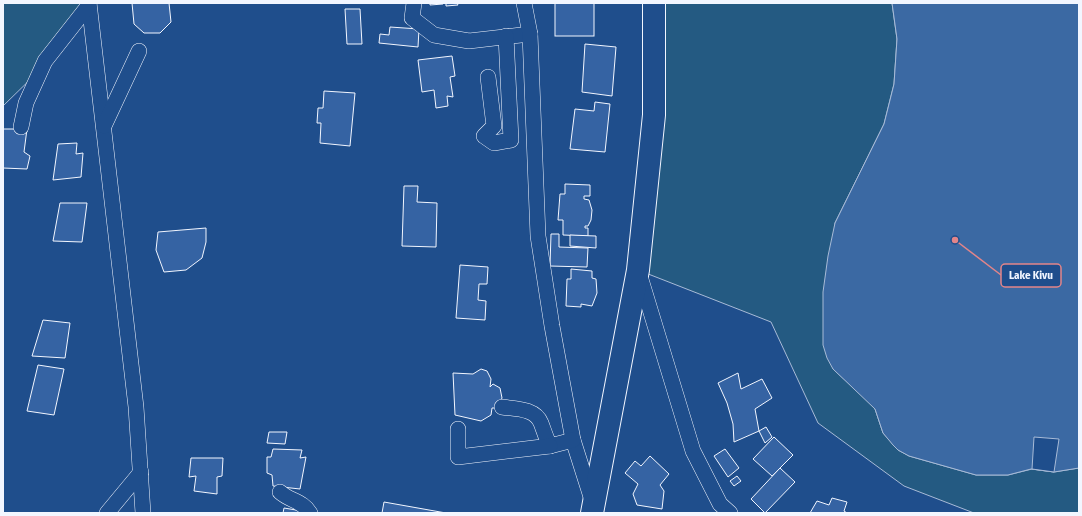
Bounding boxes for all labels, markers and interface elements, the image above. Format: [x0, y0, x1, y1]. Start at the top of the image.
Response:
callout: Lake Kivu [1001, 264, 1061, 287]
text: Lake Kivu [1009, 269, 1053, 282]

